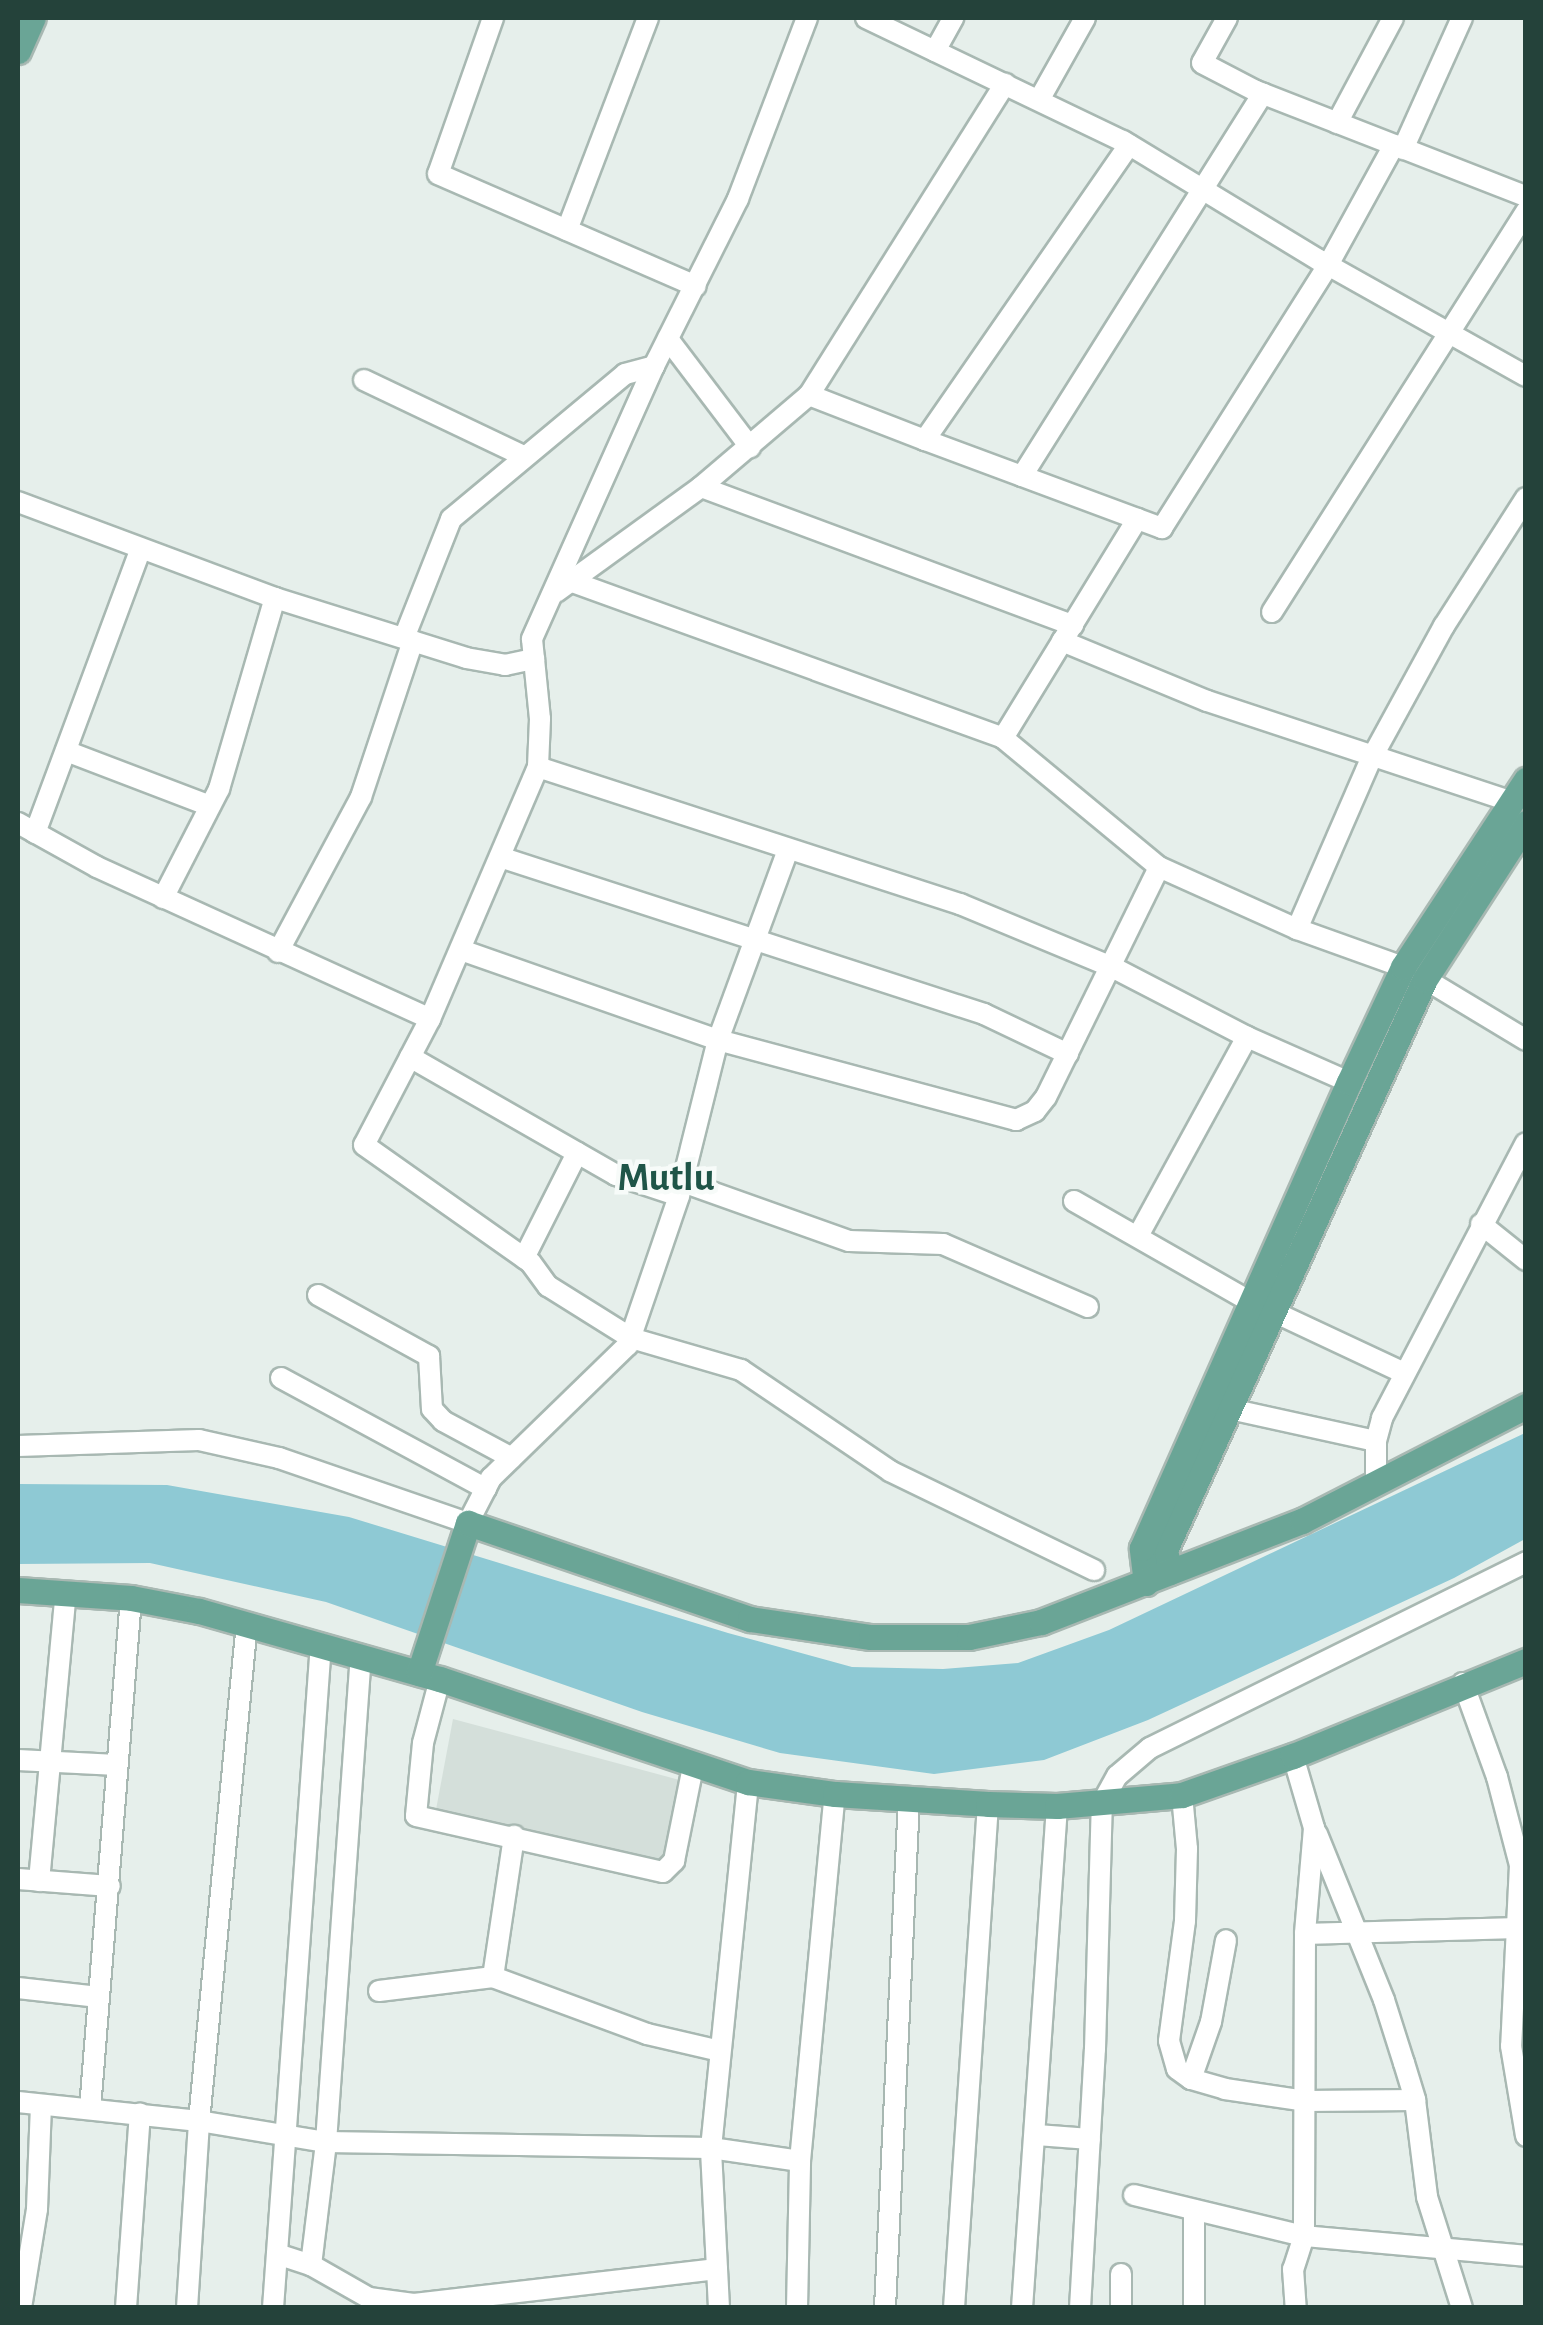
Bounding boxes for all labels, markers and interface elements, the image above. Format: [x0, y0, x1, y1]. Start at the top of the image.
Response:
district label: Mutlu [617, 1154, 715, 1202]

